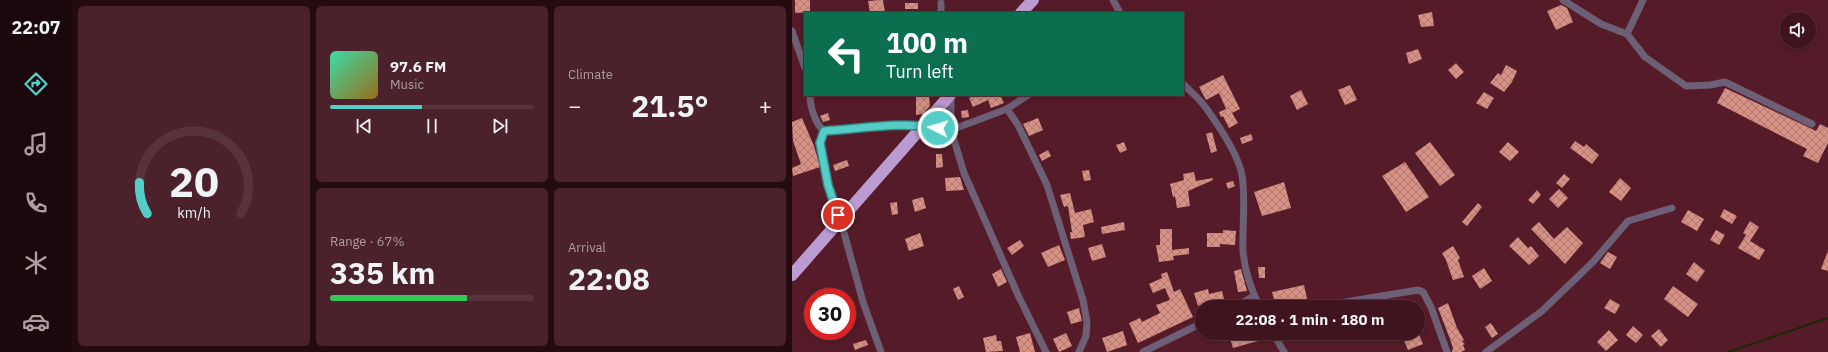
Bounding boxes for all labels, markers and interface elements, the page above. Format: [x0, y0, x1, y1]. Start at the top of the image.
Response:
map controls [1780, 12, 1816, 48]
button: sound [1780, 12, 1816, 48]
text: 22:07 [11, 16, 61, 39]
text: 100 m [886, 24, 968, 61]
icon: left [820, 28, 872, 80]
text: 97.6 FM [390, 57, 446, 76]
text: Turn left [886, 60, 954, 83]
text: Climate [568, 66, 613, 83]
icon: directions [22, 70, 50, 98]
text: Music [390, 76, 424, 93]
text: 21.5° [631, 86, 709, 125]
text: − [568, 91, 581, 120]
text: + [759, 91, 772, 120]
position arrow [917, 107, 959, 149]
icon: previous [353, 115, 375, 137]
icon: pause [421, 115, 443, 137]
icon: next [489, 115, 511, 137]
icon: music [22, 130, 50, 158]
text: 20 [169, 154, 219, 208]
icon: phone [22, 189, 50, 217]
pin [821, 198, 855, 232]
text: km/h [177, 203, 211, 222]
icon: arrive [827, 204, 849, 226]
text: Range · 67% [330, 233, 404, 250]
text: Arrival [568, 239, 606, 256]
icon: climate [22, 249, 50, 277]
text: 335 km [330, 253, 435, 292]
text: 22:08 [568, 259, 650, 298]
speed limit sign: 30 [804, 288, 856, 340]
icon: car [22, 308, 50, 336]
text: 22:08 · 1 min · 180 m [1236, 310, 1384, 329]

